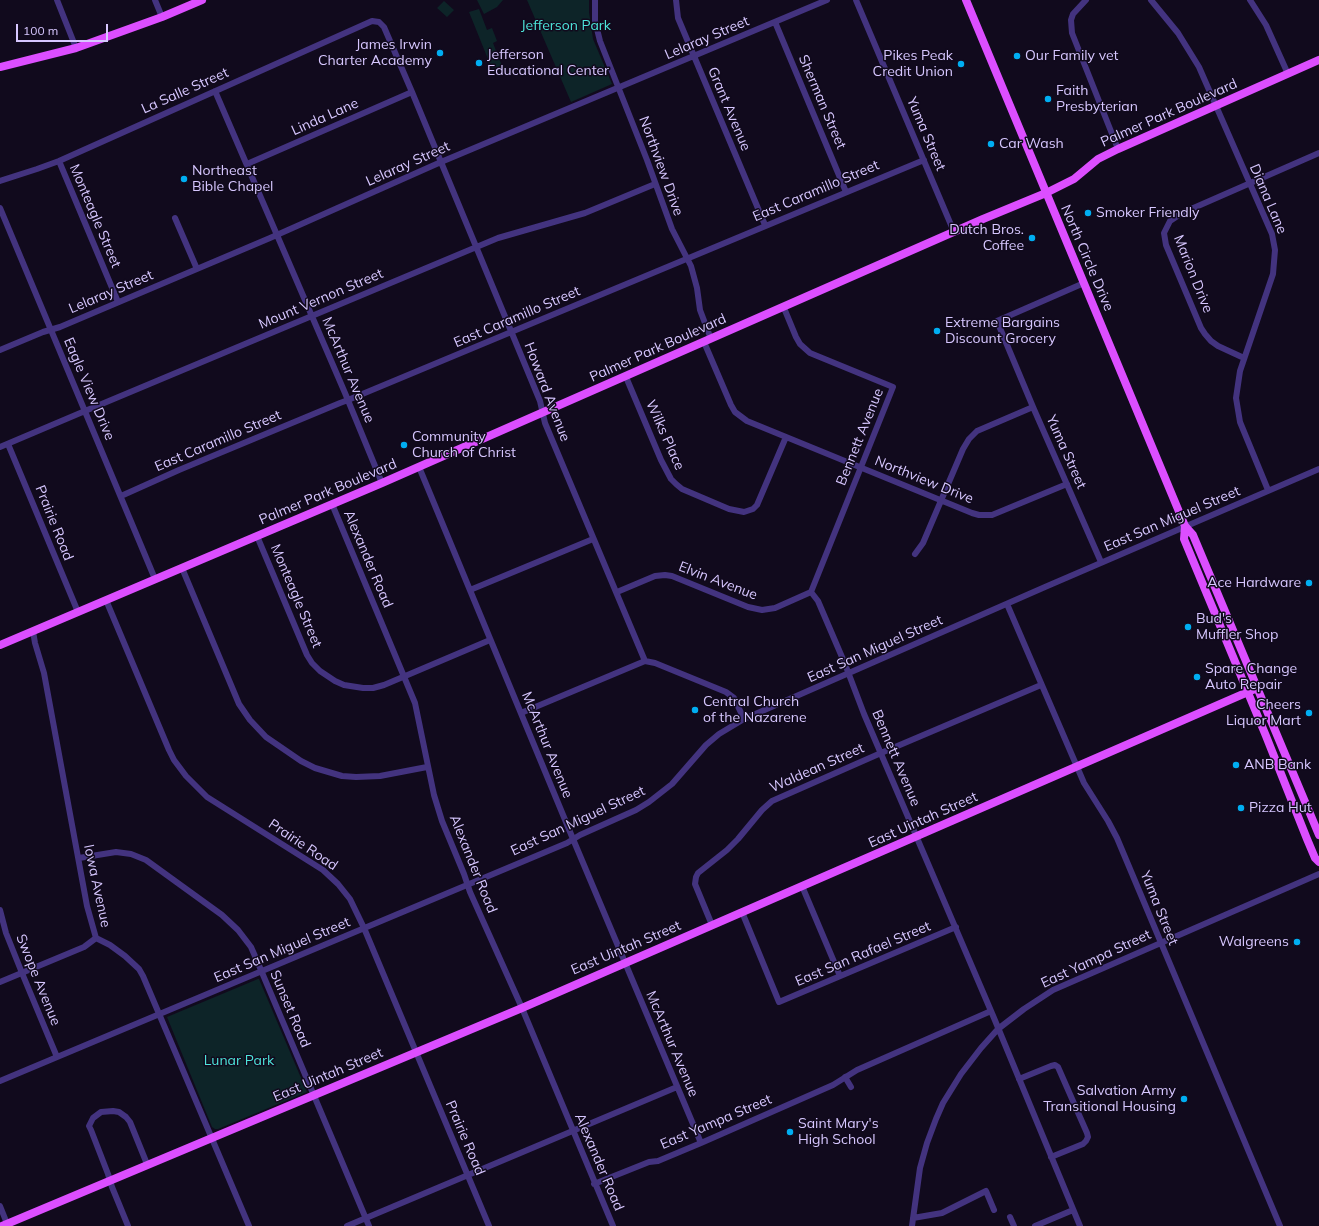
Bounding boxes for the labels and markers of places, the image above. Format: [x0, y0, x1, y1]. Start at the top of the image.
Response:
place label: James Irwin Charter Academy [318, 37, 432, 70]
place label: Jefferson Educational Center [487, 47, 609, 80]
marker: James Irwin Charter Academy [435, 48, 445, 58]
place label: Pikes Peak Credit Union [873, 48, 953, 80]
place label: Our Family vet [1025, 48, 1118, 64]
marker: Our Family vet [1012, 51, 1022, 61]
marker: Jefferson Educational Center [474, 58, 484, 68]
marker: Pikes Peak Credit Union [956, 59, 966, 69]
place label: Faith Presbyterian [1056, 83, 1138, 116]
marker: Faith Presbyterian [1043, 94, 1053, 104]
place label: Car Wash [999, 136, 1064, 152]
marker: Car Wash [986, 139, 996, 149]
place label: Northeast Bible Chapel [192, 163, 273, 196]
marker: Northeast Bible Chapel [179, 174, 189, 184]
place label: Smoker Friendly [1096, 205, 1200, 221]
marker: Smoker Friendly [1083, 208, 1093, 218]
place label: Dutch Bros. Coffee [949, 222, 1024, 254]
marker: Dutch Bros. Coffee [1027, 233, 1037, 243]
place label: Extreme Bargains Discount Grocery [945, 315, 1060, 348]
marker: Extreme Bargains Discount Grocery [932, 326, 942, 336]
place label: Community Church of Christ [412, 429, 516, 462]
marker: Community Church of Christ [399, 440, 409, 450]
place label: Ace Hardware [1207, 575, 1301, 591]
marker: Ace Hardware [1304, 578, 1314, 588]
place label: Bud's Muffler Shop [1196, 611, 1278, 644]
marker: Bud's Muffler Shop [1183, 622, 1193, 632]
place label: Spare Change Auto Repair [1205, 661, 1297, 694]
marker: Spare Change Auto Repair [1192, 672, 1202, 682]
place label: Central Church of the Nazarene [703, 694, 807, 726]
place label: Cheers Liquor Mart [1226, 697, 1301, 730]
marker: Central Church of the Nazarene [690, 705, 700, 715]
marker: Cheers Liquor Mart [1304, 708, 1314, 718]
place label: ANB Bank [1244, 757, 1311, 773]
marker: ANB Bank [1231, 760, 1241, 770]
place label: Pizza Hut [1249, 800, 1312, 816]
marker: Pizza Hut [1236, 803, 1246, 813]
place label: Walgreens [1219, 934, 1289, 950]
marker: Walgreens [1292, 937, 1302, 947]
place label: Salvation Army Transitional Housing [1043, 1083, 1176, 1116]
marker: Salvation Army Transitional Housing [1179, 1094, 1189, 1104]
place label: Saint Mary's High School [798, 1116, 879, 1148]
marker: Saint Mary's High School [785, 1127, 795, 1137]

